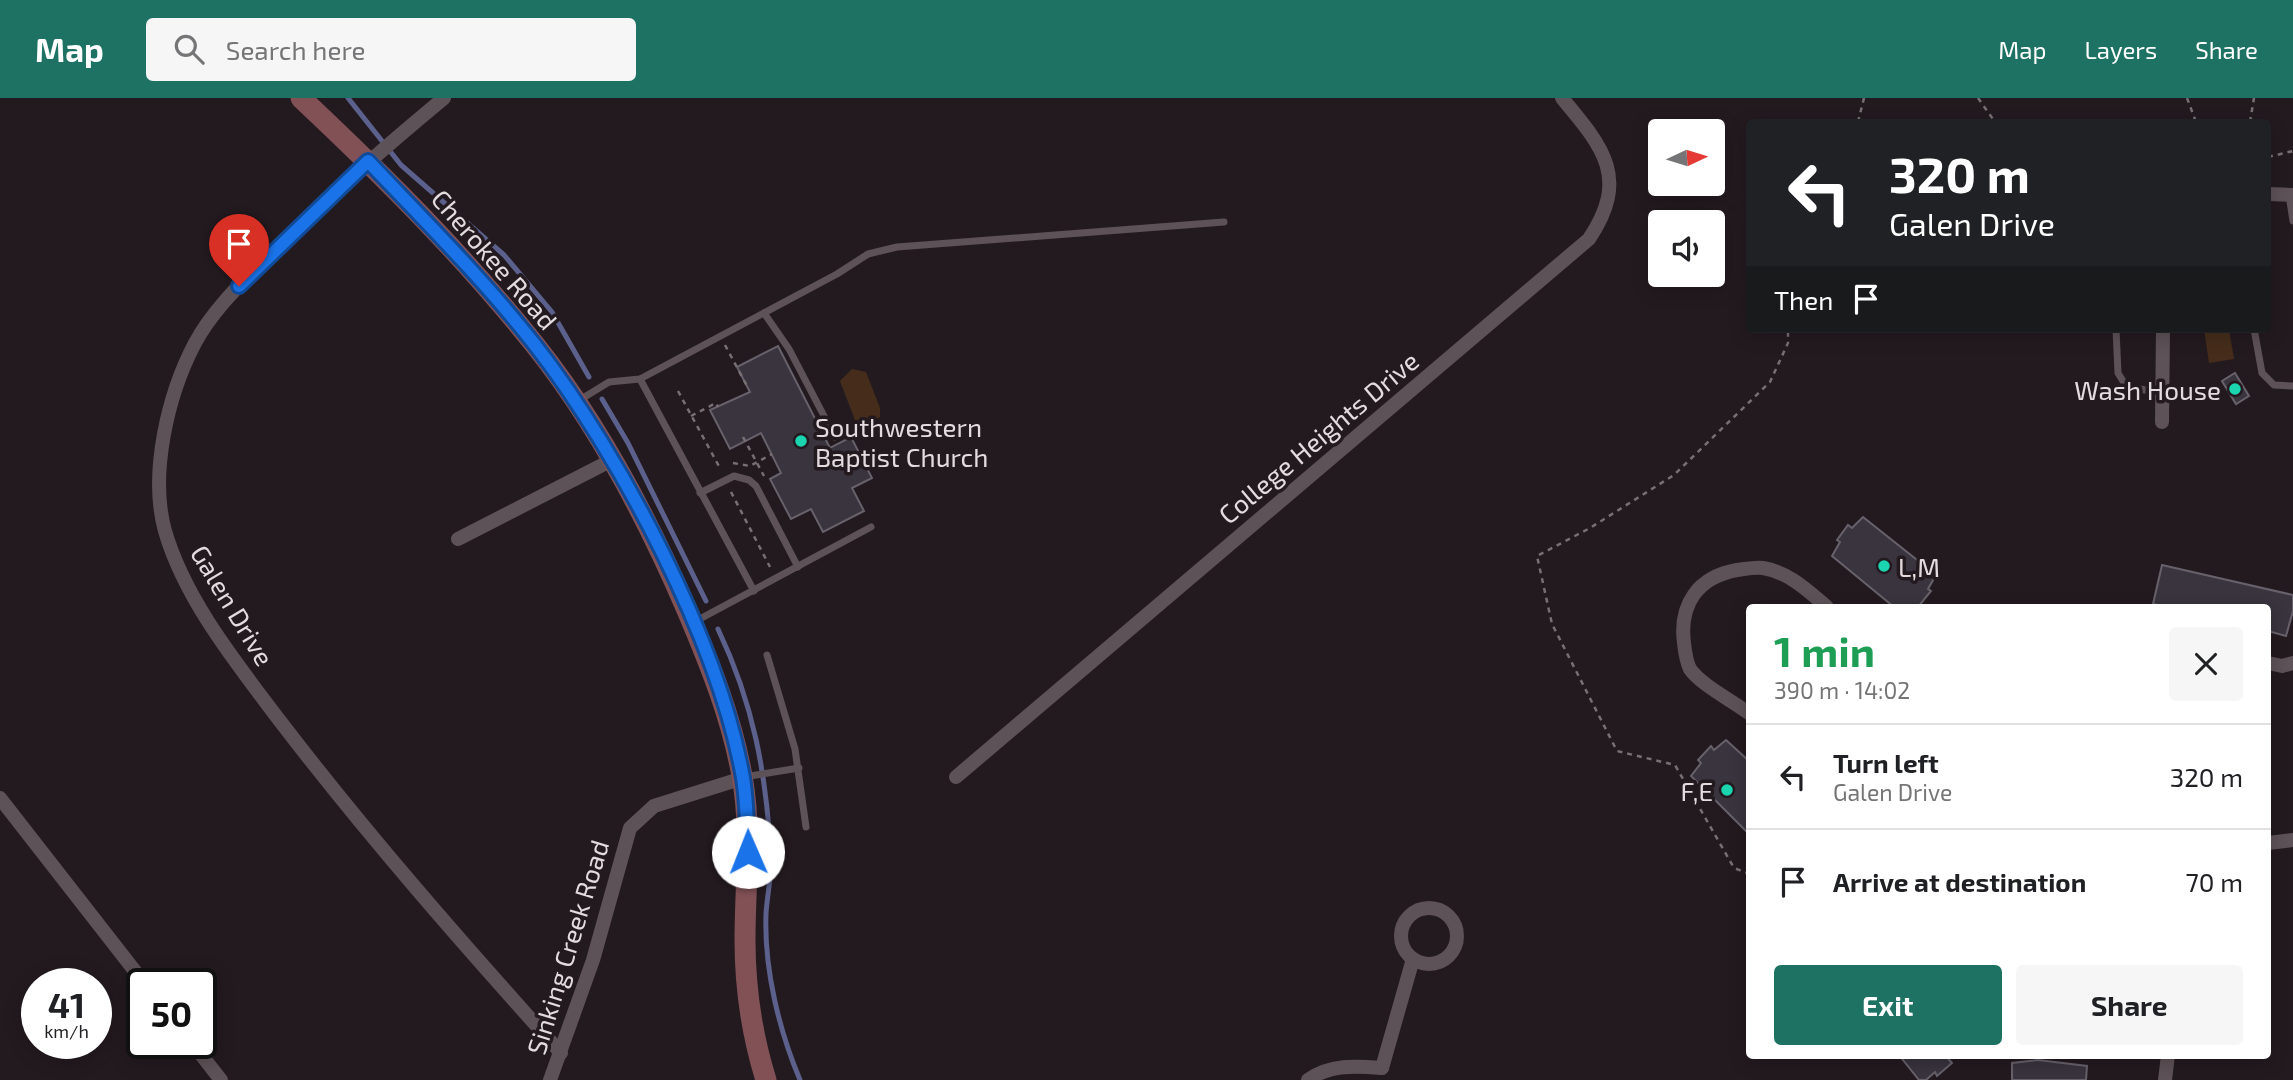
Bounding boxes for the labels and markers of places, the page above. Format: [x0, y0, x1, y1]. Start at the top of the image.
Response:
pin [209, 214, 269, 286]
place label: Wash House [2074, 374, 2221, 405]
marker: Wash House [2227, 381, 2243, 397]
place label: Southwestern Baptist Church [815, 411, 988, 472]
marker: Southwestern Baptist Church [793, 433, 809, 449]
place label: L,M [1898, 551, 1940, 582]
marker: L,M [1876, 558, 1892, 574]
place label: F,E [1681, 775, 1713, 806]
marker: F,E [1719, 782, 1735, 798]

